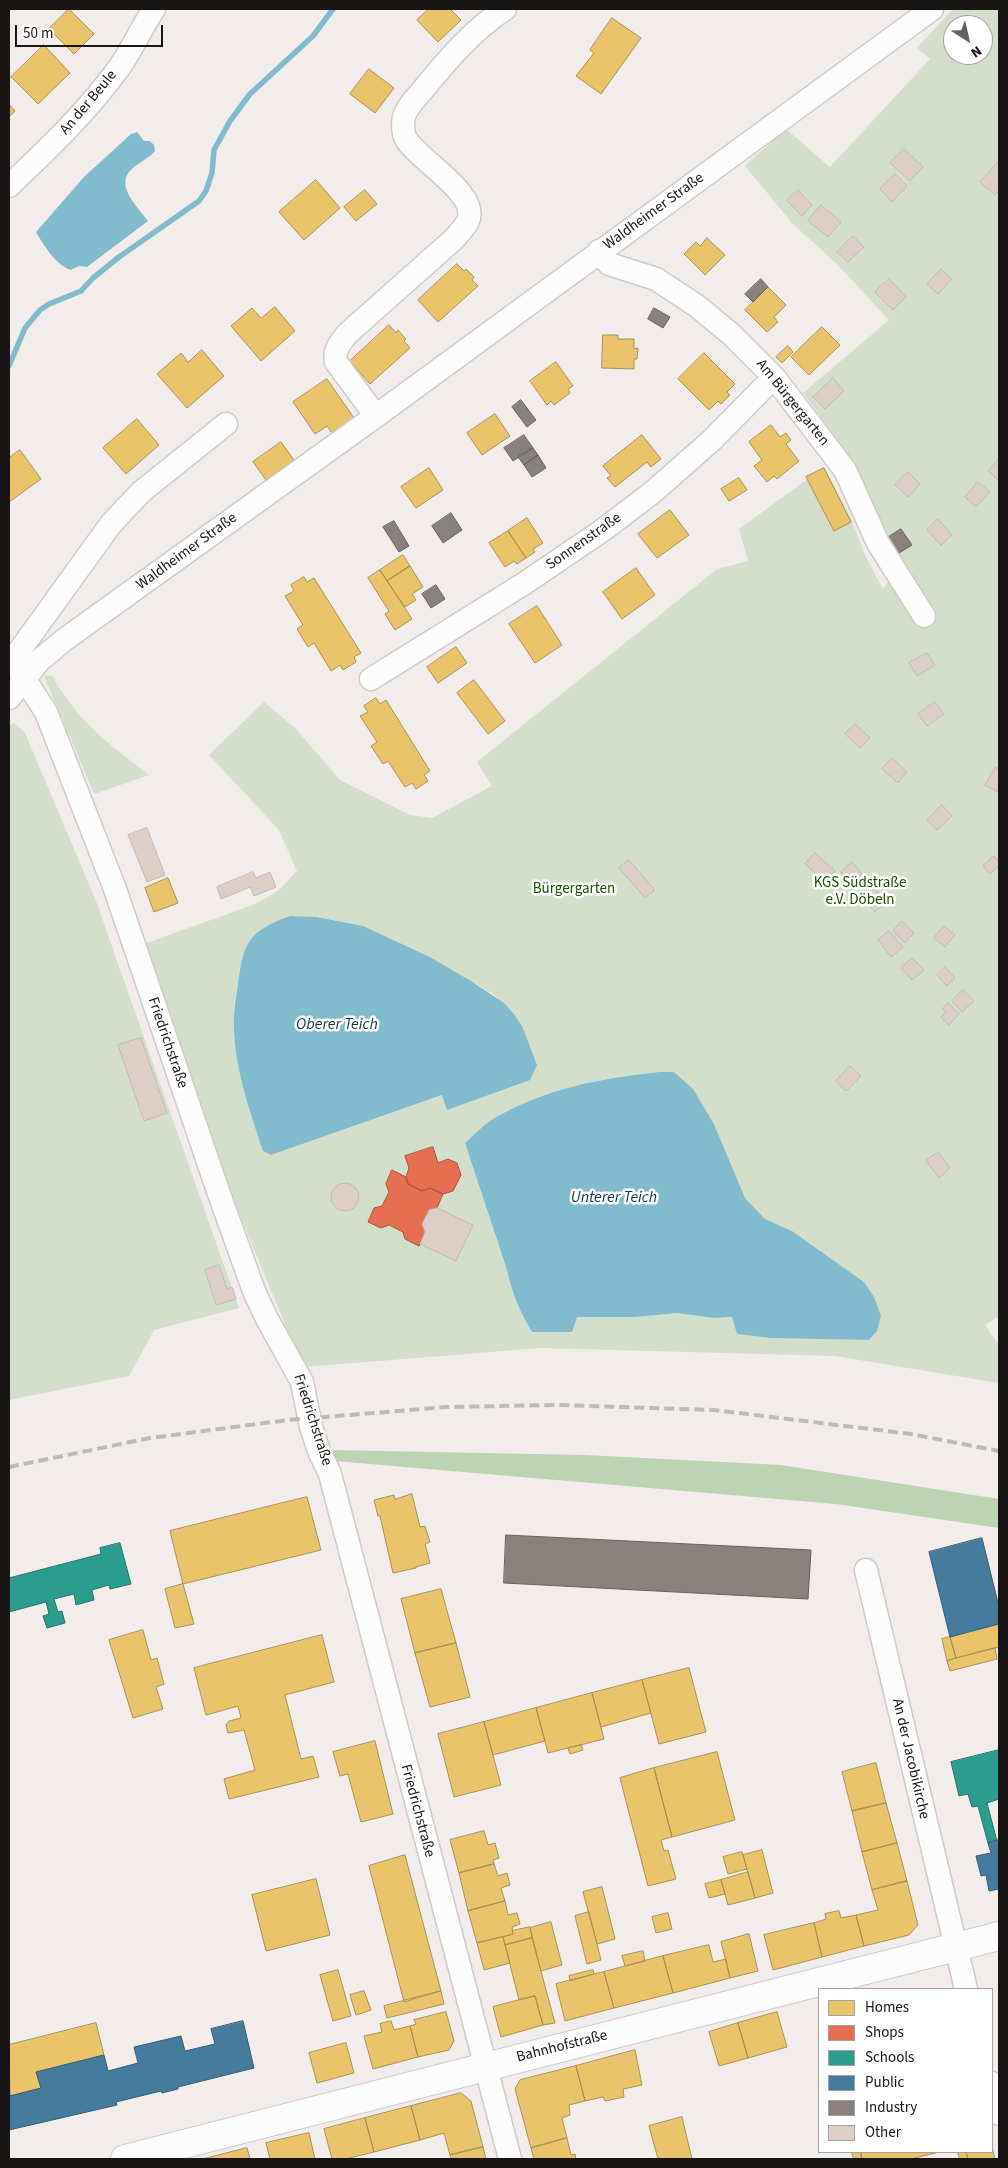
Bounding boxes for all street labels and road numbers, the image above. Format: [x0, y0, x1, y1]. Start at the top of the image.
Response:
street label: An der Beule [57, 67, 121, 139]
street label: Waldheimer Straße [600, 169, 708, 255]
street label: Am Bürgergarten [752, 356, 832, 450]
street label: Waldheimer Straße [133, 509, 241, 595]
street label: Sonnenstraße [543, 509, 625, 575]
street label: Friedrichstraße [143, 995, 191, 1091]
street label: Friedrichstraße [289, 1372, 335, 1468]
street label: An der Jacobikirche [887, 1697, 933, 1821]
street label: Friedrichstraße [396, 1763, 438, 1859]
street label: Bahnhofstraße [515, 2027, 609, 2067]

